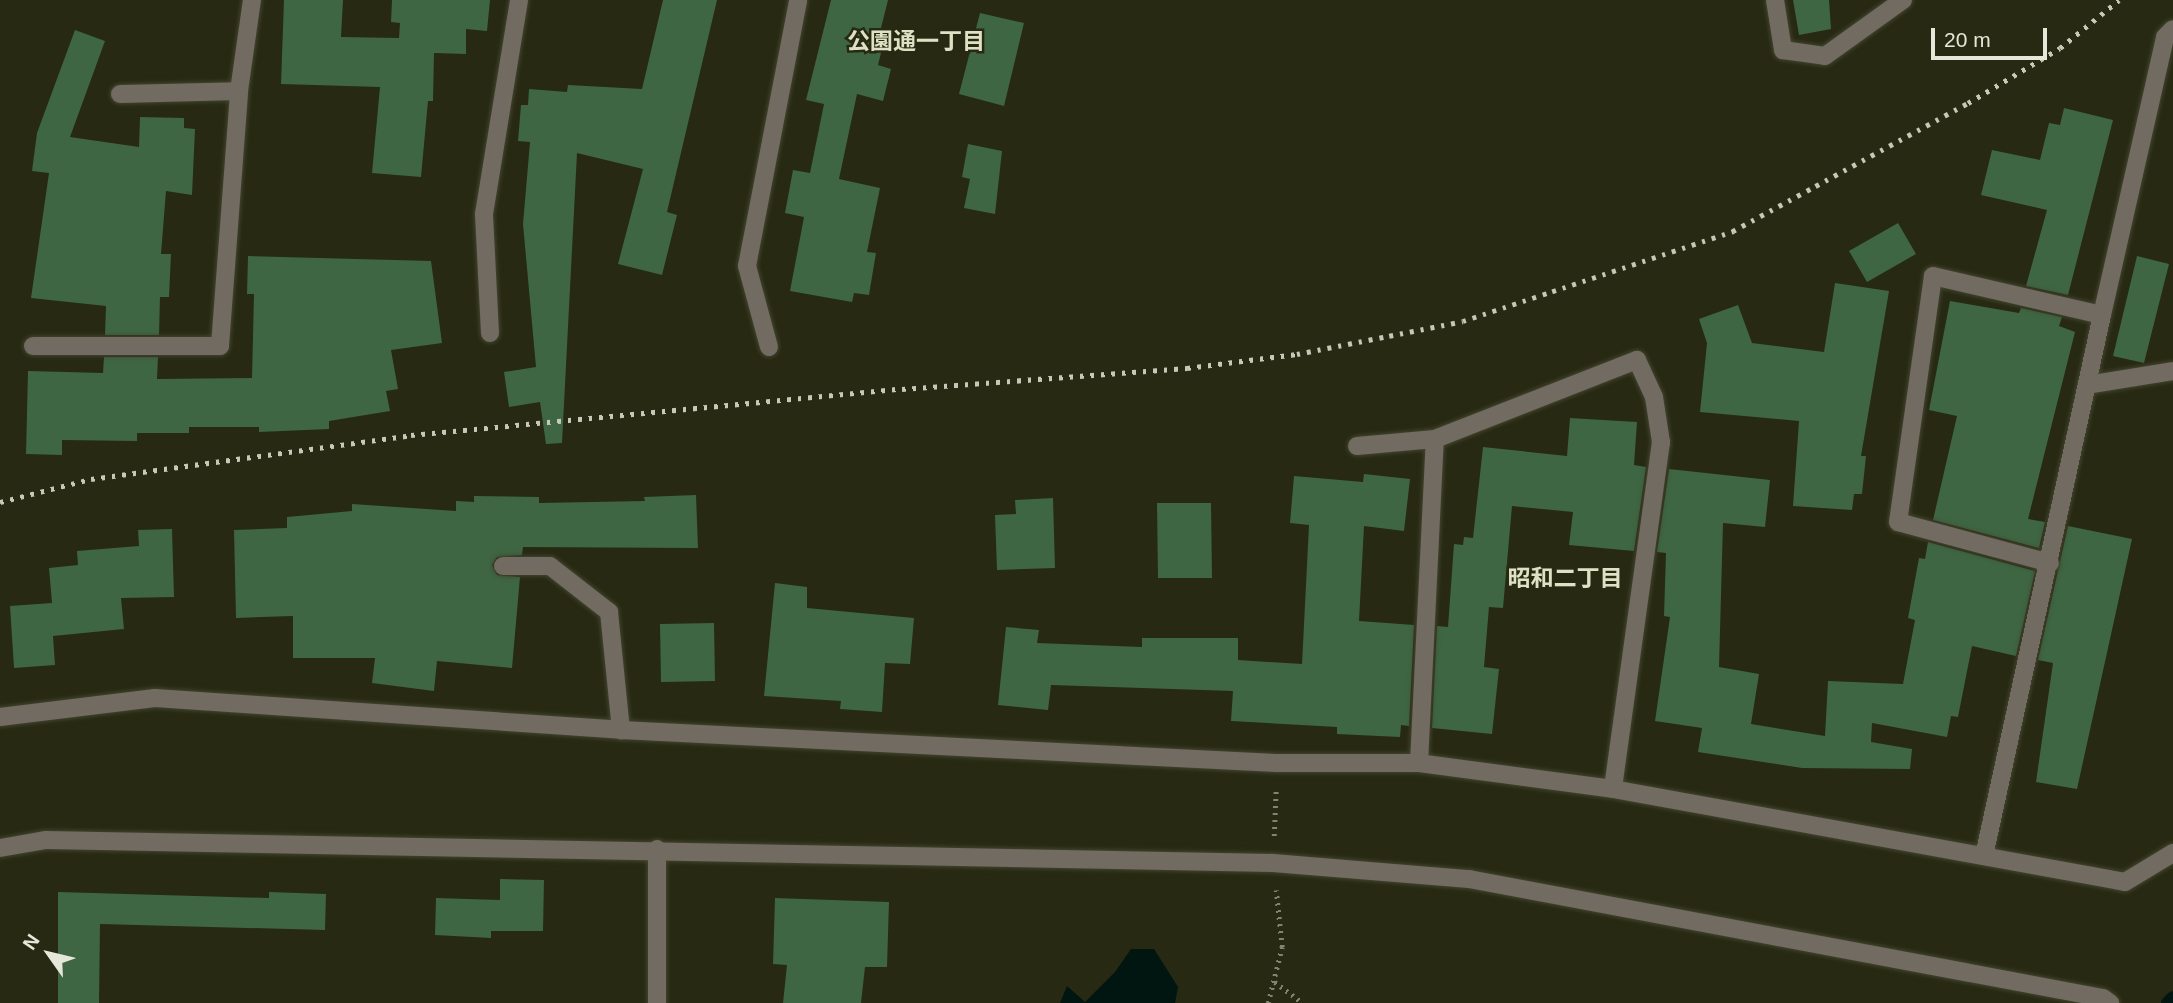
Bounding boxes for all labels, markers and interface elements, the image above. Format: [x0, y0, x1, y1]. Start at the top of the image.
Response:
scale bar [1935, 14, 2050, 58]
district label: 公園通一丁目 [847, 27, 985, 55]
text: 20 m [1944, 28, 1991, 51]
district label: 昭和二丁目 [1508, 564, 1622, 592]
north arrow [14, 919, 84, 989]
text: N [19, 930, 44, 954]

